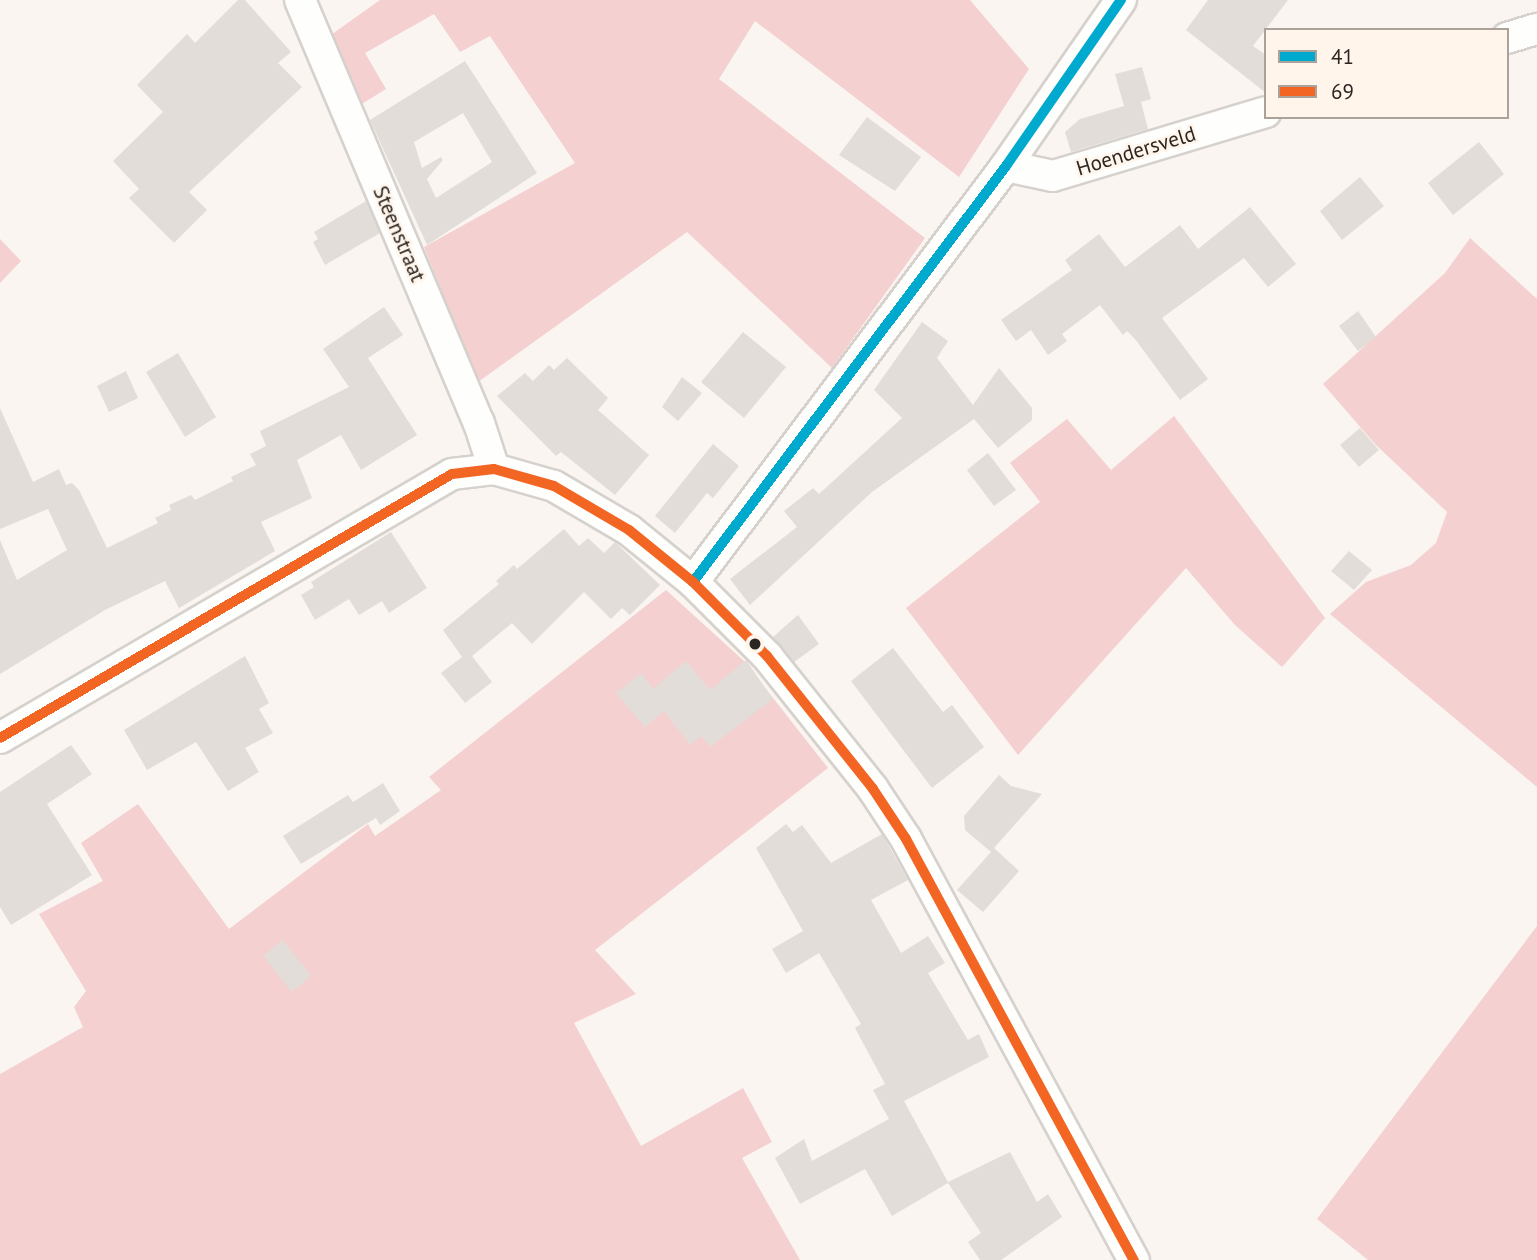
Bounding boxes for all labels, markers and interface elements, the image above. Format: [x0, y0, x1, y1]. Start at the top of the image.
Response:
legend [1264, 28, 1509, 119]
text: 41 [1331, 43, 1354, 70]
text: 69 [1331, 78, 1354, 105]
street label: Hoendersveld [1073, 121, 1199, 181]
street label: Steenstraat [368, 182, 430, 286]
unlabelled marker [748, 637, 762, 651]

